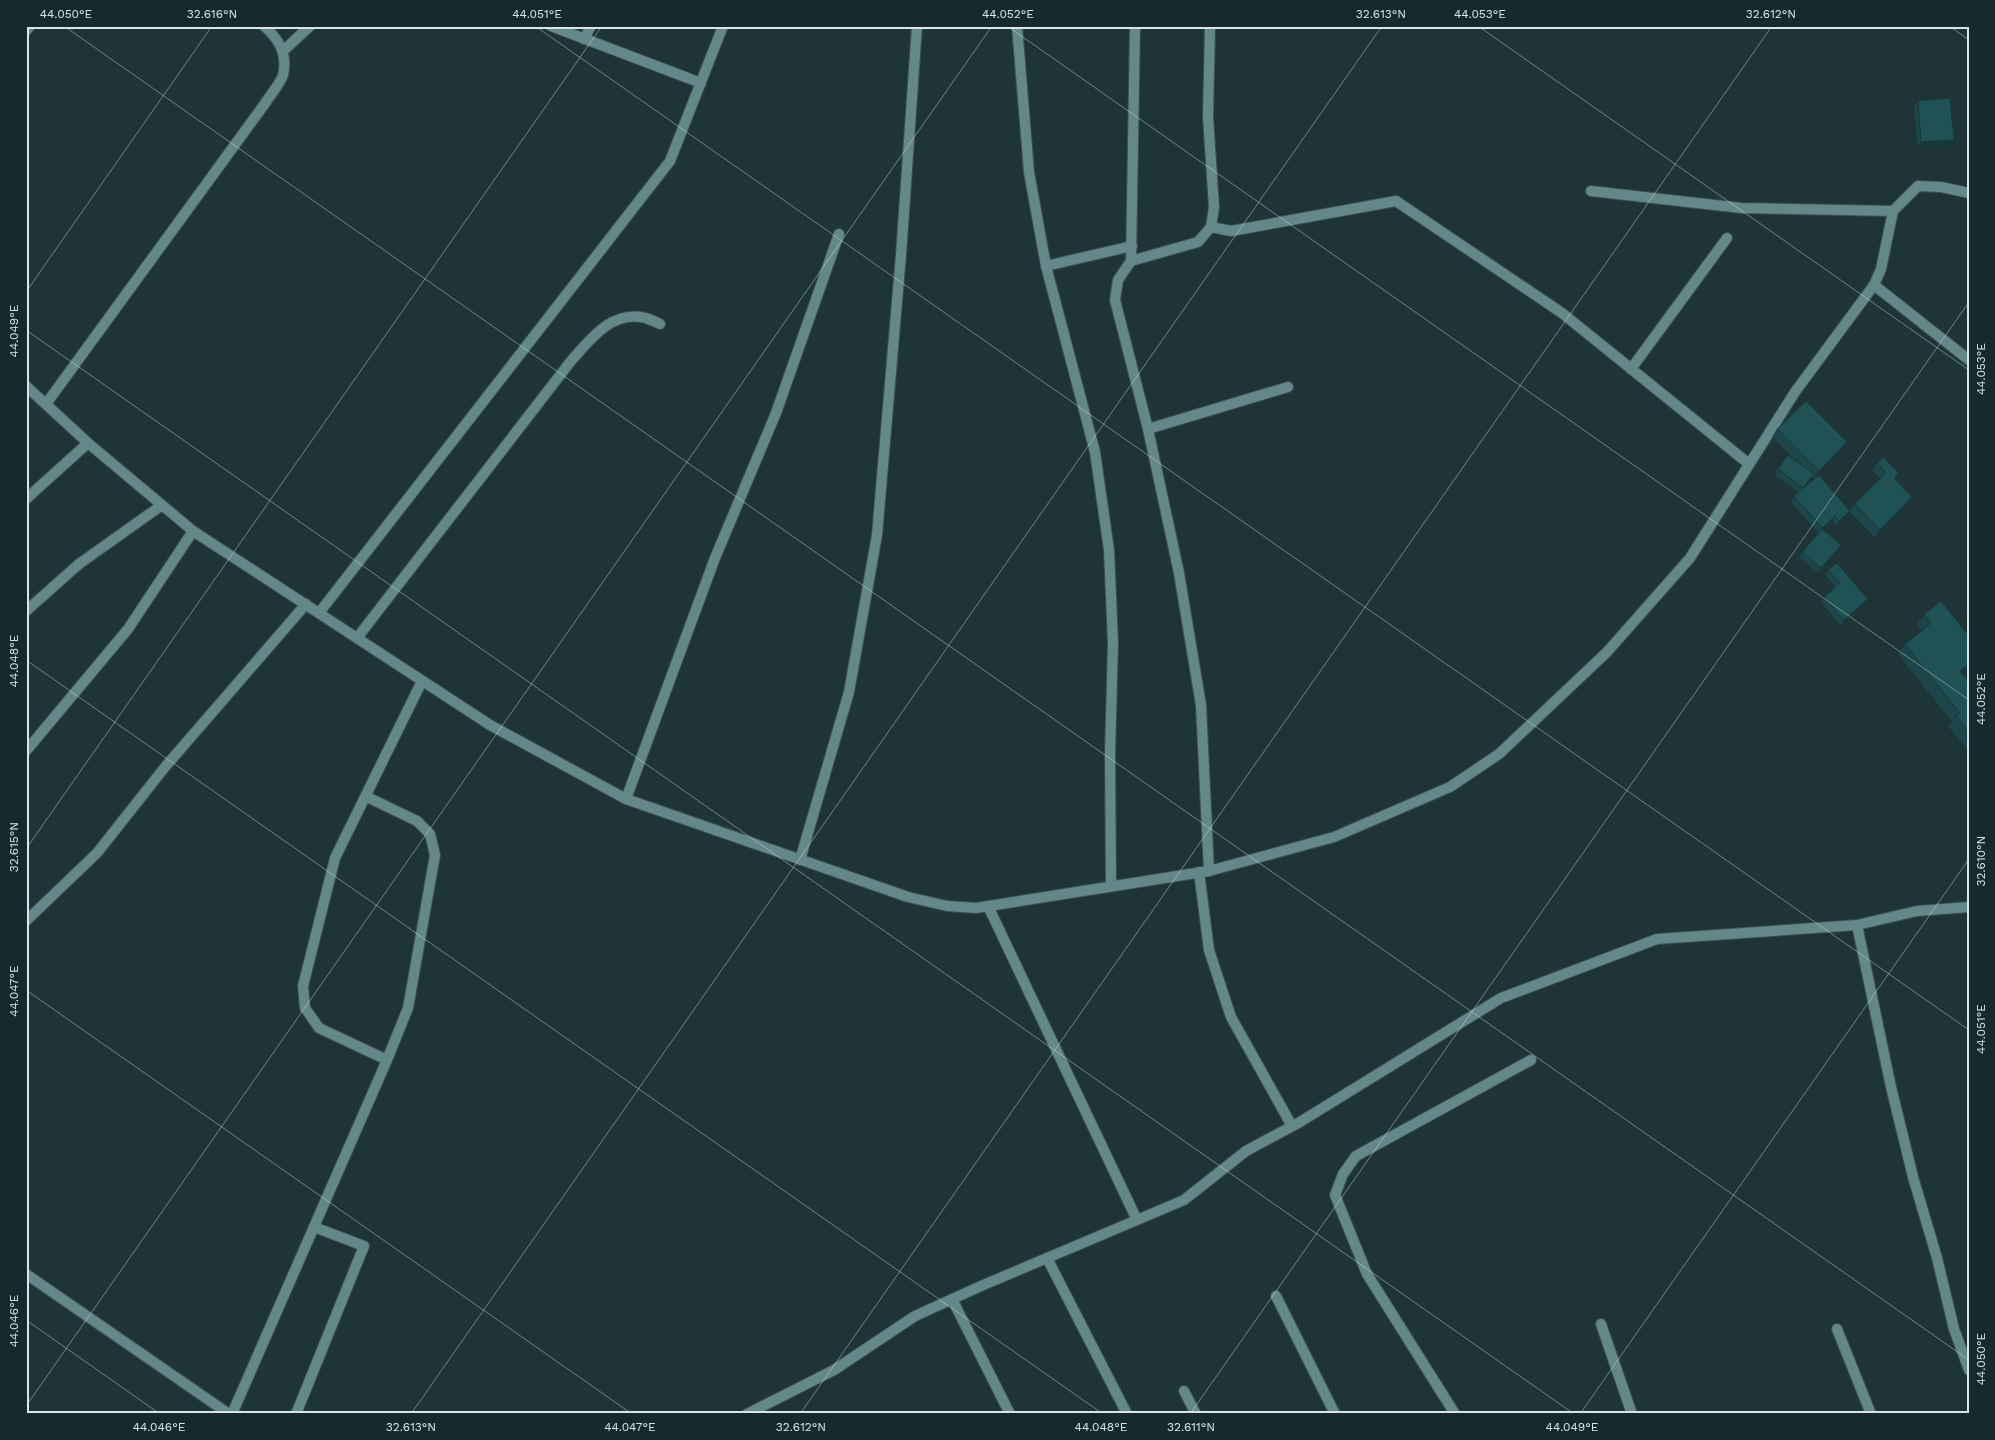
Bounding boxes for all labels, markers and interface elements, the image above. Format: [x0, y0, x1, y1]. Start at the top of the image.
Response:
text: 44.050°E [40, 7, 93, 21]
text: 32.616°N [187, 7, 237, 21]
text: 44.051°E [512, 7, 562, 21]
text: 44.052°E [982, 7, 1034, 21]
text: 32.613°N [1356, 7, 1406, 21]
text: 44.053°E [1454, 7, 1506, 21]
text: 32.612°N [1746, 7, 1796, 21]
text: 44.049°E [7, 304, 21, 357]
text: 44.053°E [1974, 343, 1988, 395]
text: 44.048°E [7, 634, 21, 687]
text: 44.052°E [1974, 673, 1988, 725]
text: 32.615°N [7, 822, 21, 872]
text: 32.610°N [1974, 836, 1988, 886]
text: 44.047°E [7, 965, 21, 1017]
text: 44.051°E [1974, 1004, 1988, 1054]
text: 44.046°E [7, 1294, 21, 1347]
text: 44.050°E [1974, 1332, 1988, 1385]
text: 44.046°E [133, 1420, 186, 1434]
text: 32.613°N [386, 1420, 436, 1434]
text: 44.047°E [604, 1420, 656, 1434]
text: 32.612°N [776, 1420, 826, 1434]
text: 44.048°E [1075, 1420, 1128, 1434]
text: 32.611°N [1167, 1420, 1215, 1434]
text: 44.049°E [1546, 1420, 1599, 1434]

